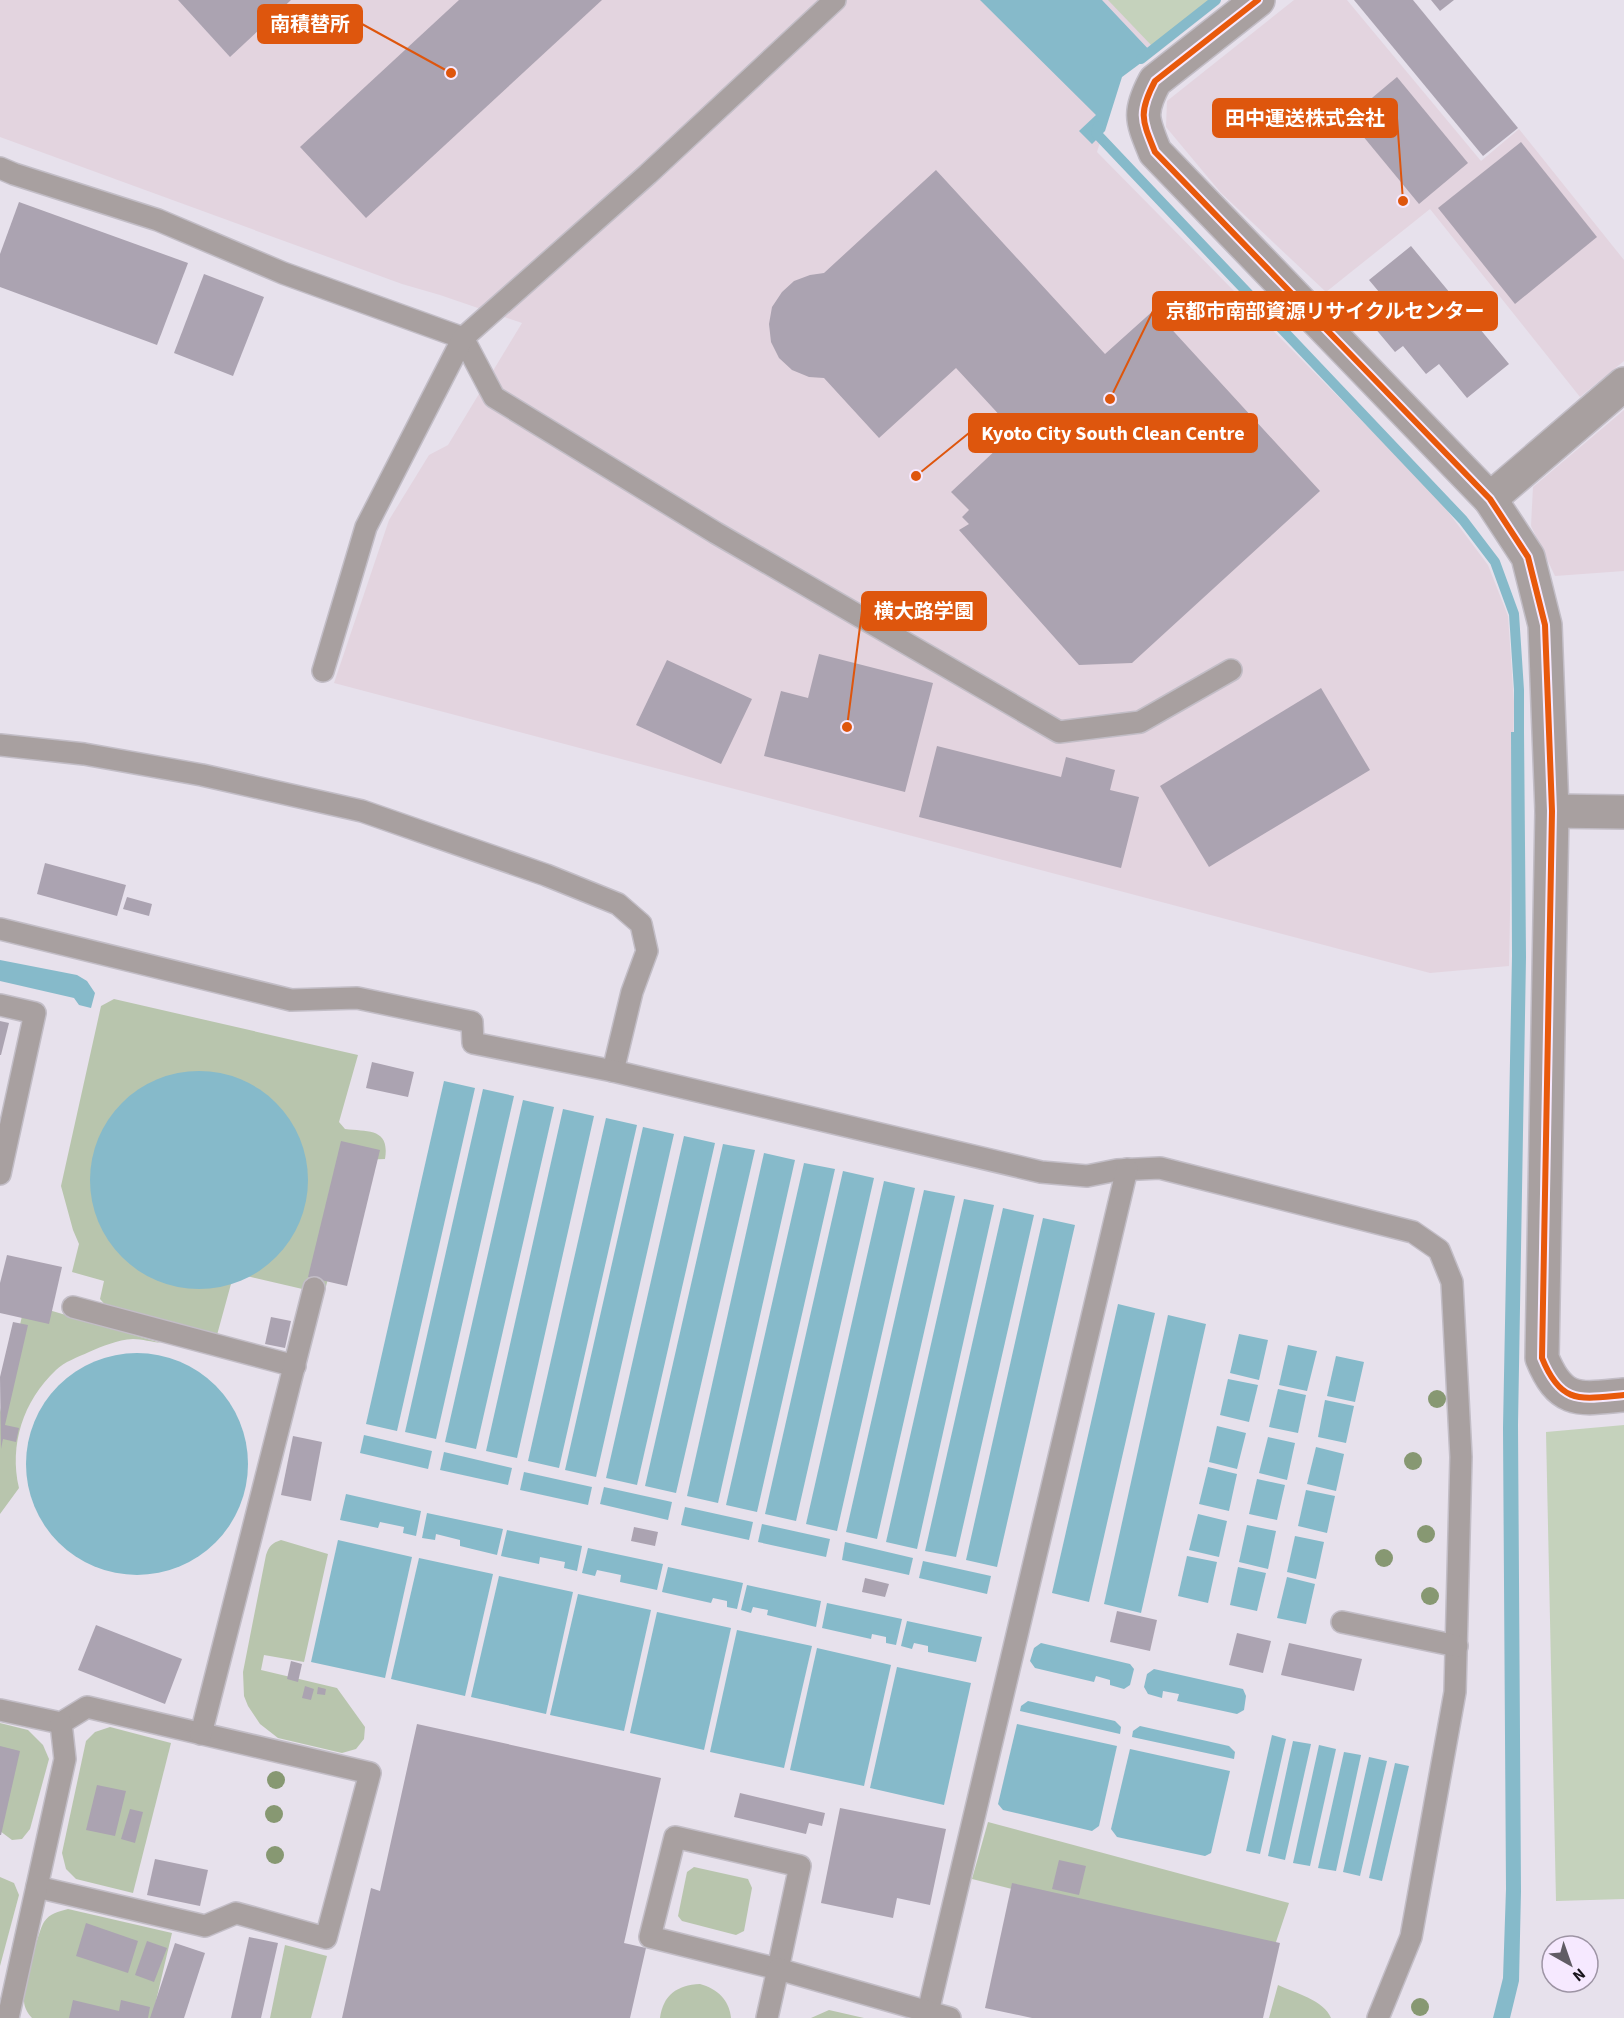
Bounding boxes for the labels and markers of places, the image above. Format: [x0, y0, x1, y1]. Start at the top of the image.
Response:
callout: 南積替所 [258, 5, 362, 43]
callout: 田中運送株式会社 [1213, 99, 1397, 137]
callout: 京都市南部資源リサイクルセンター [1153, 292, 1497, 330]
callout: Kyoto City South Clean Centre [969, 414, 1257, 452]
callout: 横大路学園 [862, 592, 986, 630]

